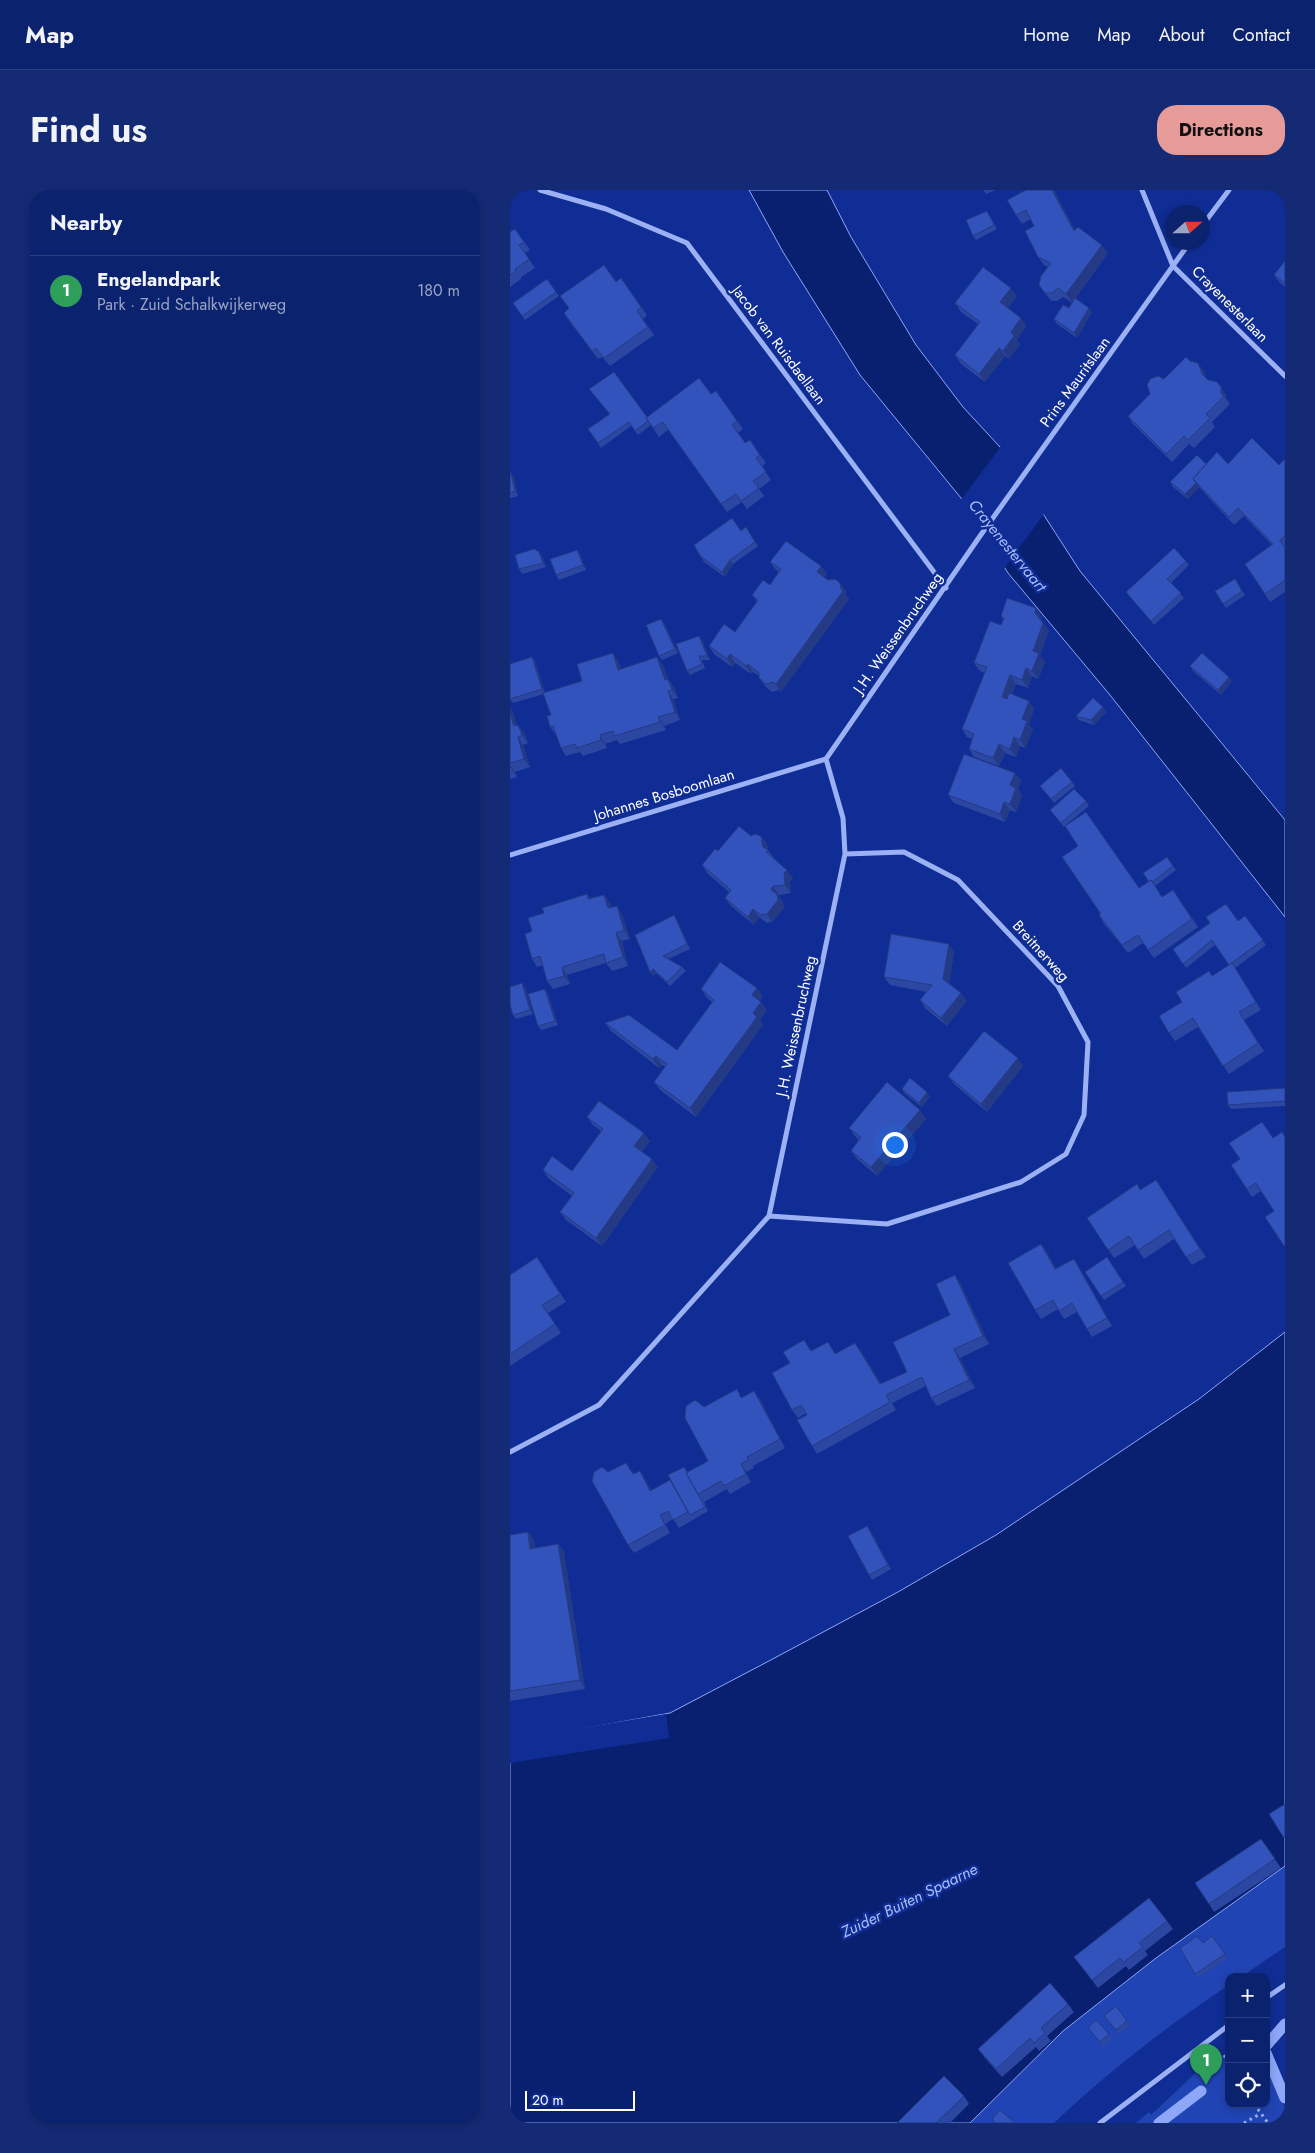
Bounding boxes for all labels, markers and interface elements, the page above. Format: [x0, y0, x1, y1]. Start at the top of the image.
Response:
text: Map [25, 17, 74, 52]
text: Home [1023, 22, 1069, 48]
text: Map [1097, 22, 1131, 48]
text: About [1159, 22, 1204, 48]
text: Contact [1232, 22, 1290, 48]
text: Find us [30, 105, 147, 155]
button: Directions [1157, 105, 1285, 155]
north arrow [1165, 205, 1210, 250]
text: Nearby [50, 208, 122, 238]
street label: Crayenesterlaan [1187, 261, 1273, 347]
text: Engelandpark [97, 266, 221, 293]
text: 1 [62, 279, 70, 302]
text: 180 m [417, 279, 460, 302]
street label: Jacob van Ruisdaellaan [726, 279, 831, 409]
text: Park · Zuid Schalkwijkerweg [97, 293, 286, 316]
street label: Prins Mauritslaan [1035, 332, 1115, 432]
water label: Crayenestervaart [963, 494, 1053, 597]
street label: J.H. Weissenbruchweg [847, 568, 948, 700]
street label: Johannes Bosboomlaan [589, 763, 737, 827]
street label: Breitnerweg [1007, 915, 1075, 987]
street label: J.H. Weissenbruchweg [770, 953, 822, 1100]
your location [882, 1132, 908, 1158]
water label: Zuider Buiten Spaarne [836, 1857, 981, 1944]
map controls [1225, 1973, 1270, 2108]
button: + [1225, 1973, 1270, 2018]
button: − [1225, 2018, 1270, 2063]
pin: 1 [1190, 2044, 1222, 2085]
button: locate [1225, 2063, 1270, 2108]
scale bar [525, 2088, 635, 2111]
text: 20 m [532, 2090, 564, 2110]

